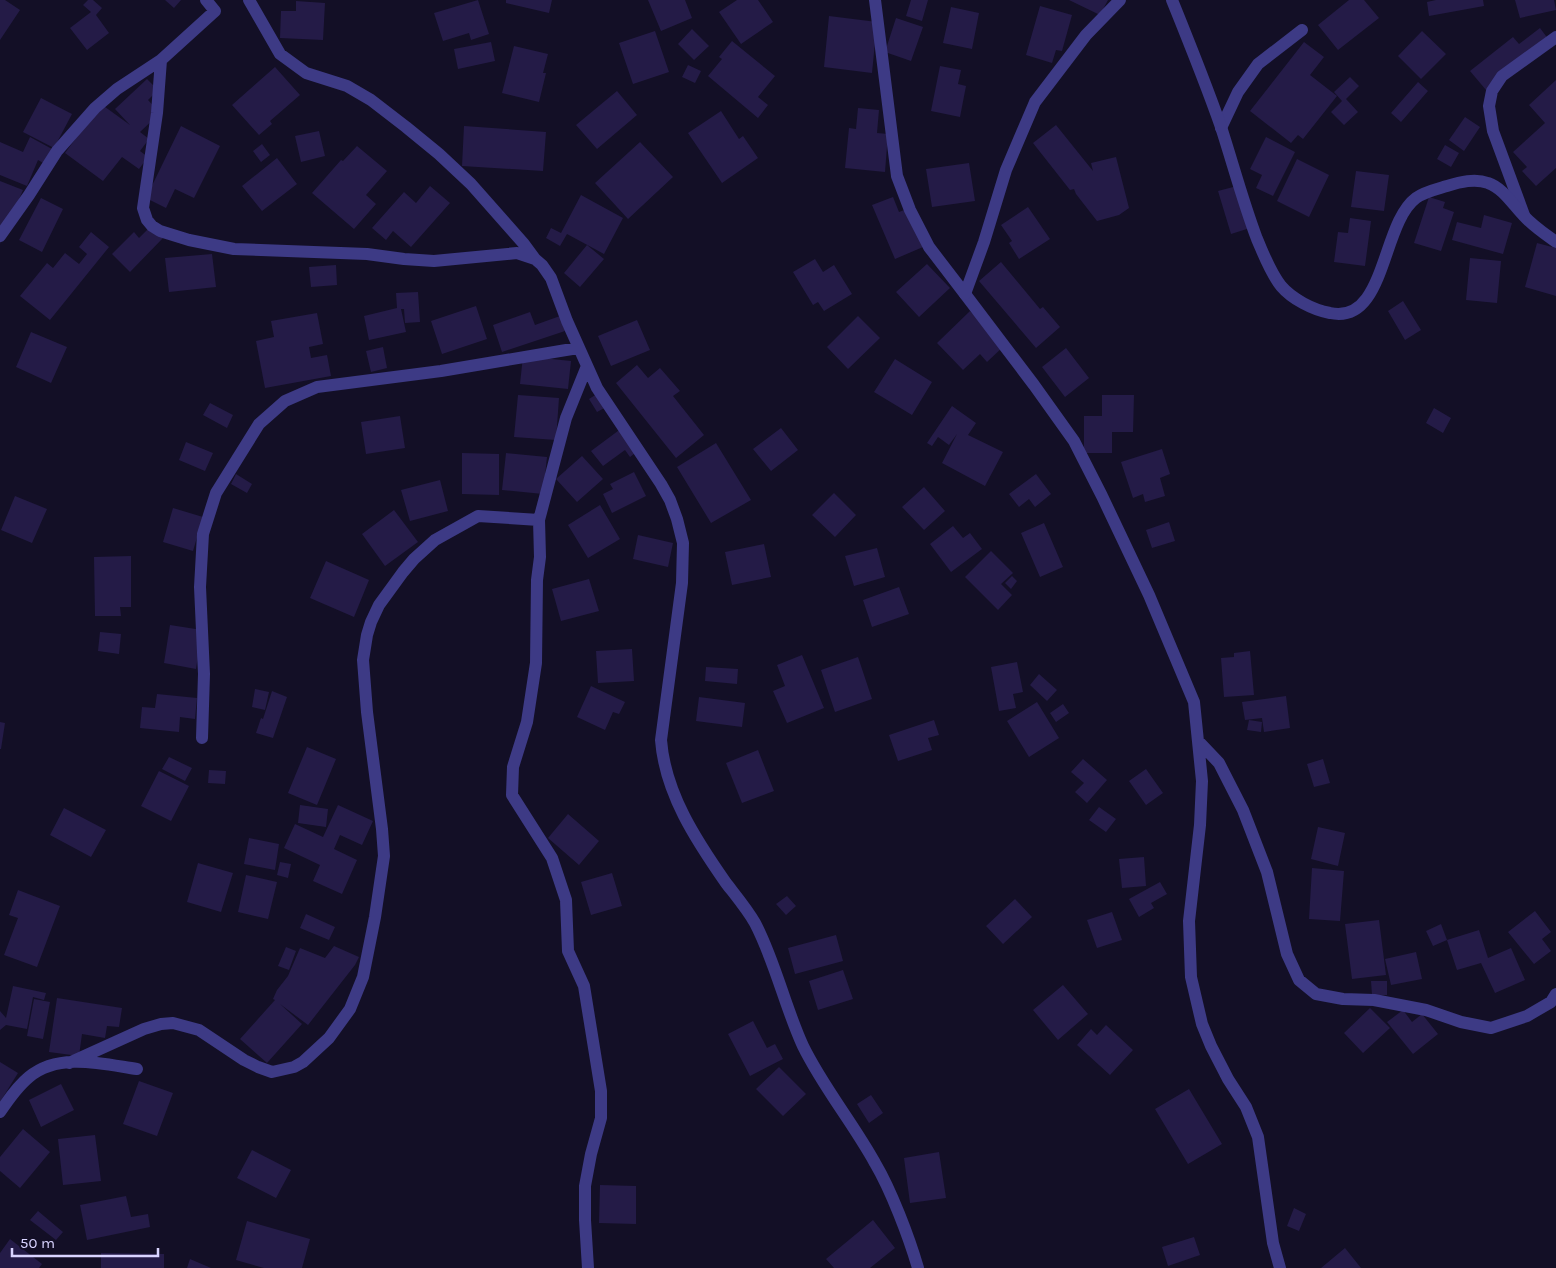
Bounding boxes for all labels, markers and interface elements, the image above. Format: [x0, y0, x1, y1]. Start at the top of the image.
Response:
scale bar [12, 1226, 159, 1258]
text: 50 m [20, 1234, 55, 1252]

